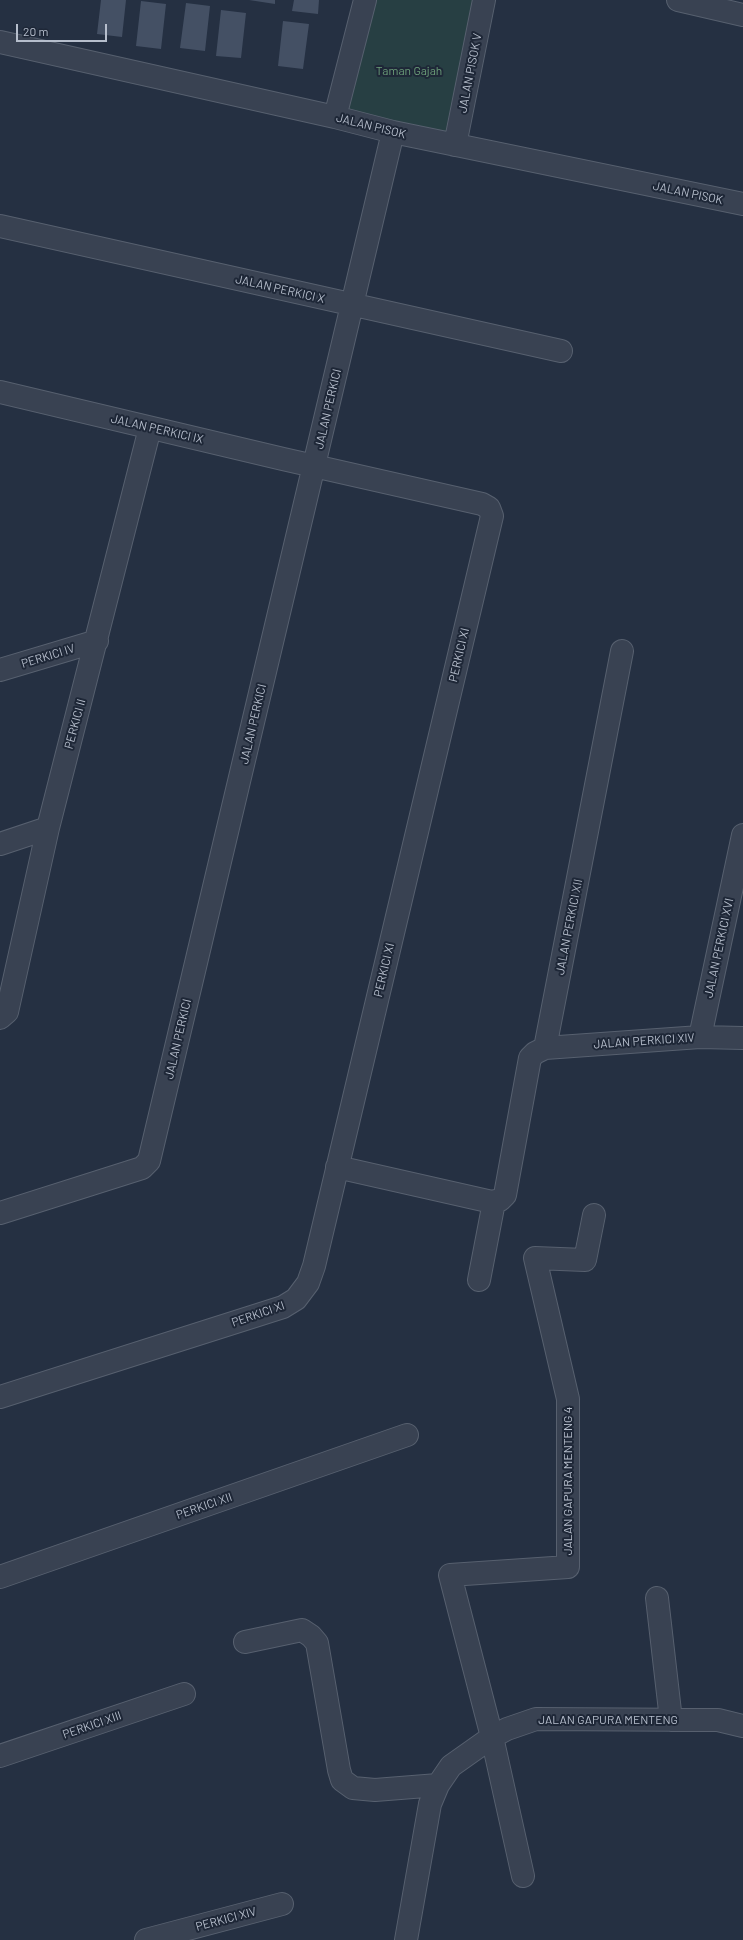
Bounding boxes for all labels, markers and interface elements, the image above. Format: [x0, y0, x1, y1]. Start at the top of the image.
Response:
scale bar [18, 16, 109, 42]
text: 20 m [23, 24, 49, 38]
street label: JALAN PISOK V [455, 32, 485, 114]
park label: Taman Gajah [376, 64, 442, 78]
street label: JALAN PISOK [335, 110, 407, 142]
street label: JALAN PISOK [652, 179, 724, 207]
street label: JALAN PERKICI X [234, 272, 326, 306]
street label: JALAN PERKICI [312, 368, 344, 450]
street label: JALAN PERKICI IX [109, 411, 205, 447]
street label: PERKICI XI [446, 627, 472, 683]
street label: PERKICI IV [20, 641, 76, 671]
street label: JALAN PERKICI [237, 683, 269, 765]
street label: PERKICI II [61, 697, 89, 751]
street label: JALAN PERKICI XII [553, 878, 585, 976]
street label: JALAN PERKICI XVI [701, 897, 737, 999]
street label: PERKICI XI [371, 942, 397, 998]
street label: JALAN PERKICI [162, 998, 194, 1080]
street label: JALAN PERKICI XIV [593, 1030, 695, 1052]
street label: PERKICI XI [230, 1298, 286, 1330]
street label: JALAN GAPURA MENTENG 4 [561, 1407, 575, 1555]
street label: PERKICI XII [174, 1490, 234, 1522]
street label: PERKICI XIII [61, 1708, 123, 1742]
street label: JALAN GAPURA MENTENG [538, 1713, 678, 1727]
street label: PERKICI XIV [194, 1904, 258, 1934]

